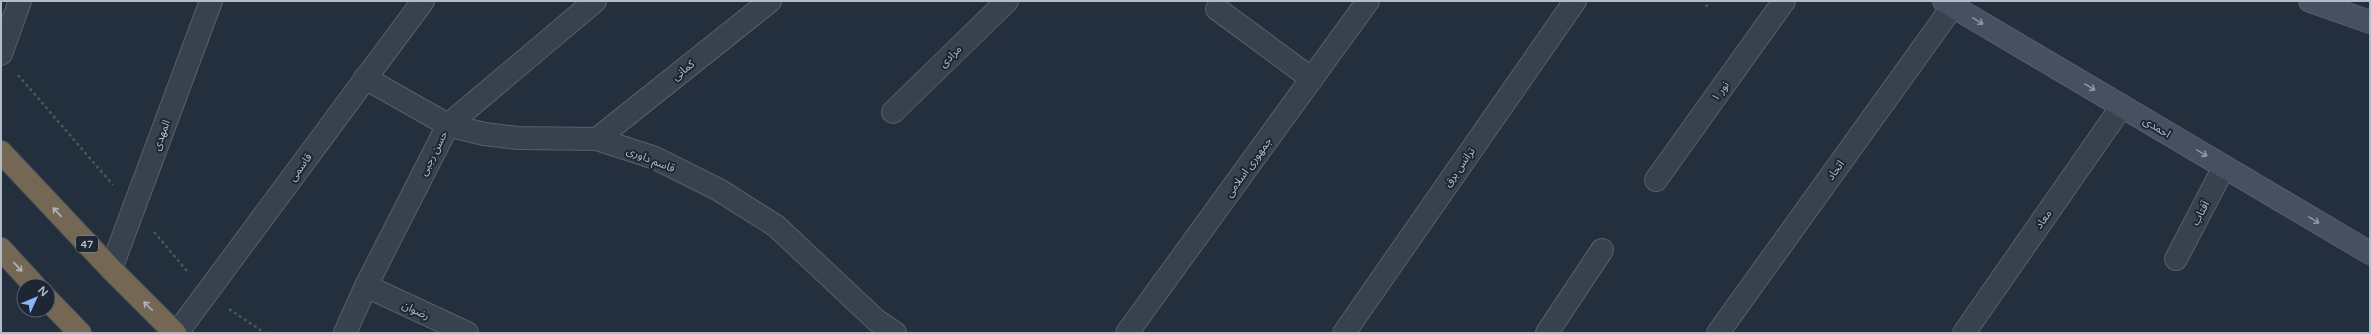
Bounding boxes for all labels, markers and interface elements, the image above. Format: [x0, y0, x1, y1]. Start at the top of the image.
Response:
one-way arrow [1972, 17, 1984, 25]
street label: مرادی [936, 42, 964, 70]
street label: کمانی [669, 57, 698, 83]
street label: نور ۱ [1709, 79, 1732, 104]
one-way arrow [2084, 84, 2096, 92]
street label: احمدی [2141, 114, 2173, 141]
street label: المهدی [150, 118, 173, 152]
street label: حسن رجبی [417, 128, 451, 178]
street label: جمهوری اسلامی [1222, 135, 1275, 200]
street label: قاسم داوری [624, 144, 677, 177]
street label: ترانس برق [1441, 145, 1478, 190]
one-way arrow [2196, 150, 2208, 158]
street label: قاسمی [286, 151, 315, 184]
street label: اتحاد [1824, 158, 1847, 183]
street label: آفتاب [2189, 198, 2213, 228]
one-way arrow [53, 207, 62, 217]
street label: معاد [2032, 207, 2055, 231]
one-way arrow [2308, 216, 2320, 224]
road number: 47 [76, 236, 98, 252]
one-way arrow [13, 262, 23, 272]
north arrow [16, 278, 56, 318]
text: N [35, 284, 51, 299]
street label: رضوان [400, 298, 432, 322]
one-way arrow [143, 301, 153, 311]

